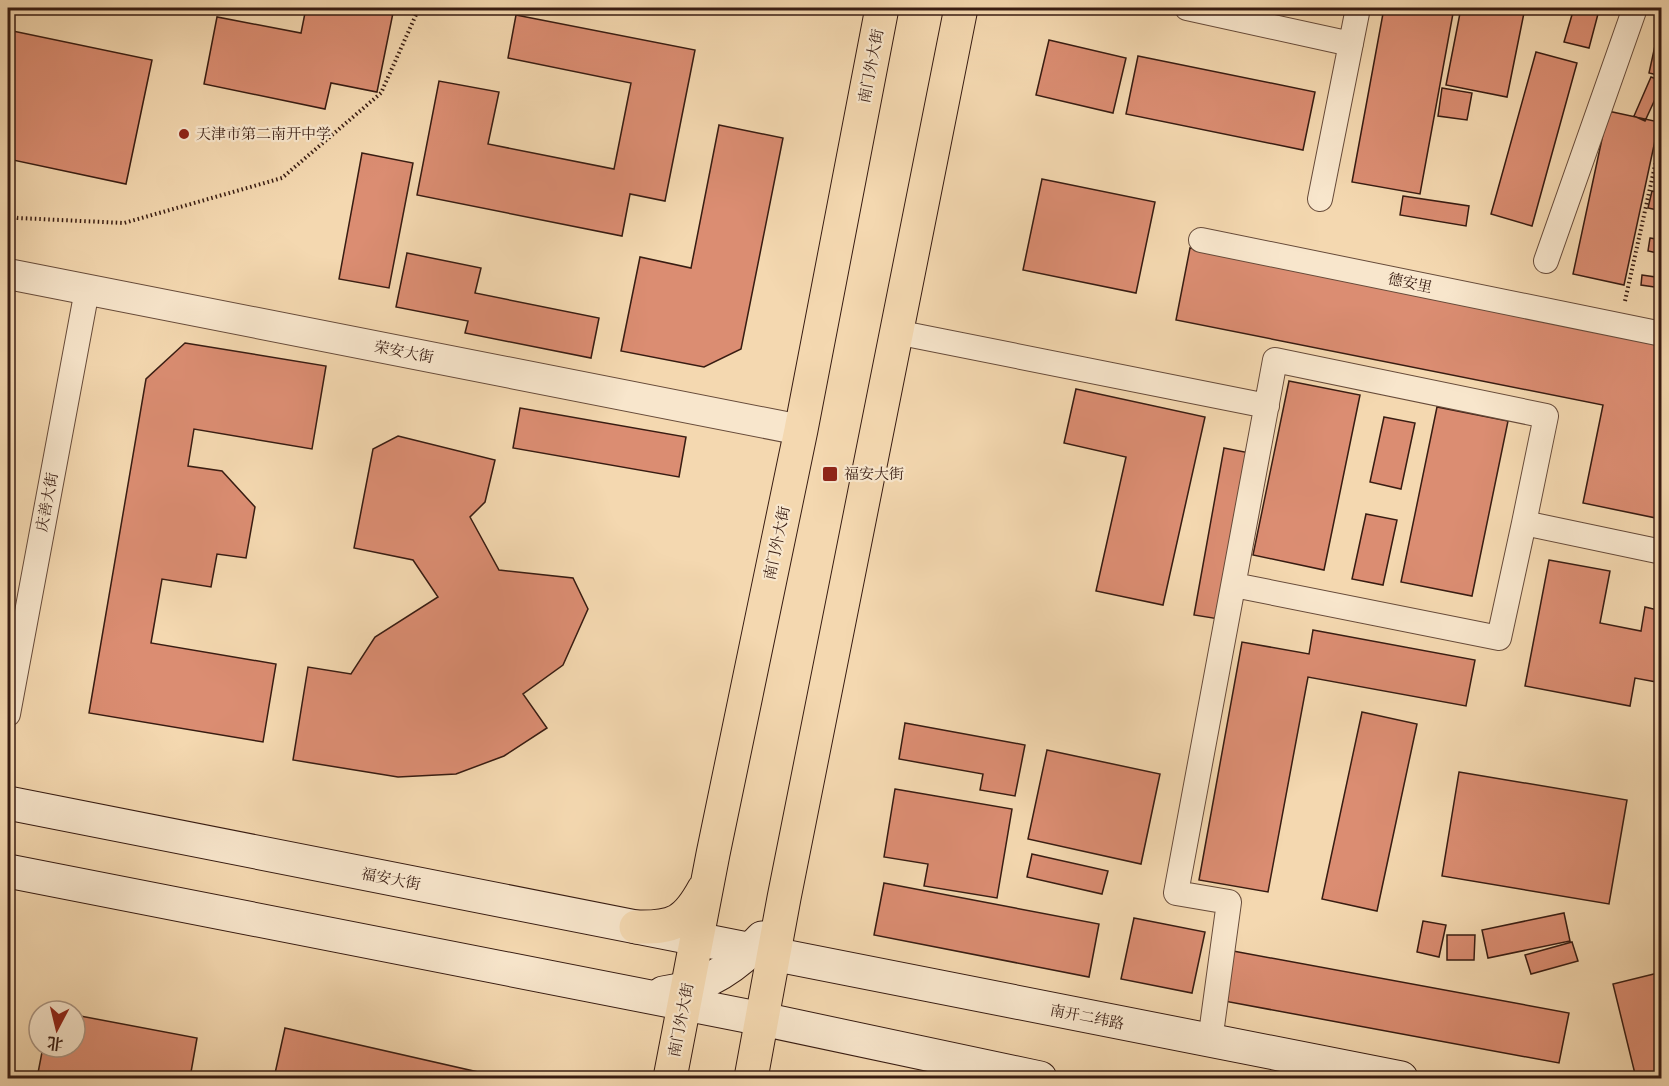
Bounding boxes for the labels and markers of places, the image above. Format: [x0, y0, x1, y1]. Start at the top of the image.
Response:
place label: 天津市第二南开中学 [196, 124, 331, 143]
marker: 天津市第二南开中学 [177, 127, 191, 141]
place label: 福安大街 [844, 464, 904, 483]
marker: 福安大街 [821, 465, 839, 483]

